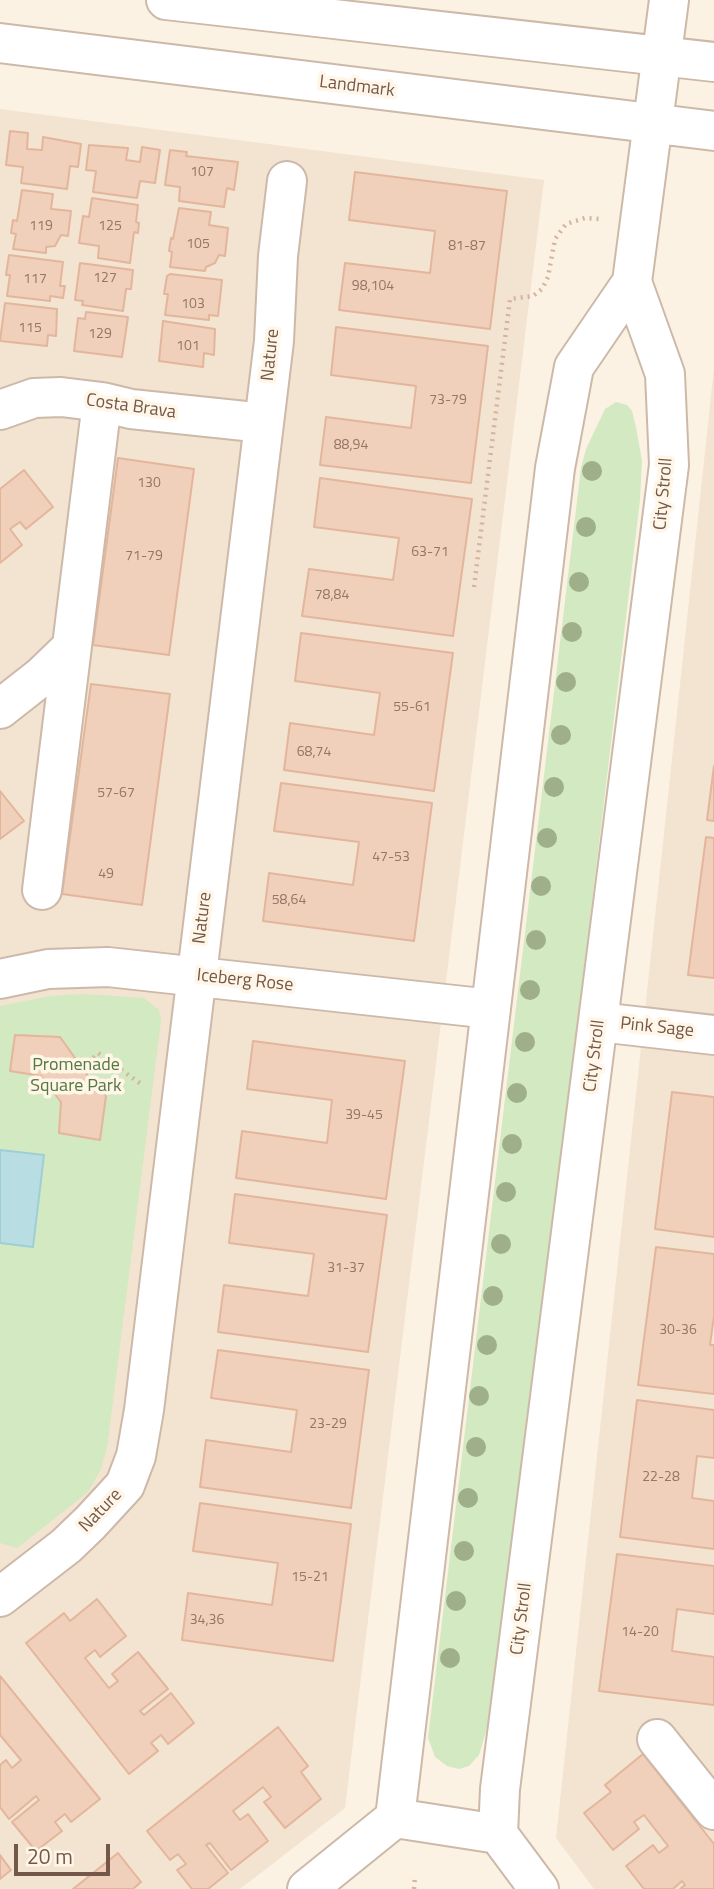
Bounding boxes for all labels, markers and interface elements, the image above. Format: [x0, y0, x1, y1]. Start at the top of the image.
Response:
street label: Landmark [318, 72, 396, 102]
house number: 107 [190, 165, 214, 181]
house number: 119 [29, 219, 53, 235]
house number: 125 [98, 219, 122, 235]
house number: 105 [186, 237, 210, 253]
house number: 81-87 [448, 239, 486, 255]
house number: 127 [93, 271, 117, 287]
house number: 117 [23, 272, 47, 288]
house number: 98,104 [352, 279, 394, 295]
house number: 103 [181, 297, 205, 313]
house number: 115 [18, 321, 42, 337]
house number: 129 [88, 327, 112, 343]
street label: Nature [258, 328, 284, 382]
house number: 101 [176, 339, 200, 355]
street label: Costa Brava [85, 390, 177, 424]
house number: 73-79 [429, 393, 467, 409]
house number: 88,94 [334, 438, 368, 454]
street label: City Stroll [650, 457, 678, 531]
house number: 130 [137, 476, 161, 492]
house number: 63-71 [411, 545, 449, 561]
house number: 71-79 [125, 549, 163, 565]
house number: 78,84 [315, 588, 349, 604]
house number: 55-61 [393, 700, 431, 716]
house number: 68,74 [297, 745, 331, 761]
house number: 57-67 [97, 786, 135, 802]
house number: 47-53 [372, 850, 410, 866]
house number: 49 [98, 867, 114, 883]
street label: Nature [189, 891, 217, 945]
house number: 58,64 [272, 893, 306, 909]
street label: Iceberg Rose [196, 965, 294, 997]
street label: Pink Sage [619, 1013, 695, 1043]
street label: City Stroll [580, 1019, 610, 1093]
park label: Promenade Square Park [30, 1055, 122, 1098]
house number: 39-45 [345, 1108, 383, 1124]
house number: 31-37 [327, 1261, 365, 1277]
house number: 30-36 [659, 1323, 697, 1339]
house number: 23-29 [309, 1417, 347, 1433]
house number: 22-28 [642, 1470, 680, 1486]
street label: Nature [75, 1485, 127, 1537]
house number: 15-21 [291, 1570, 329, 1586]
street label: City Stroll [507, 1582, 537, 1656]
house number: 34,36 [190, 1613, 224, 1629]
house number: 14-20 [621, 1625, 659, 1641]
scale bar [18, 1829, 114, 1873]
text: 20 m [27, 1840, 73, 1872]

